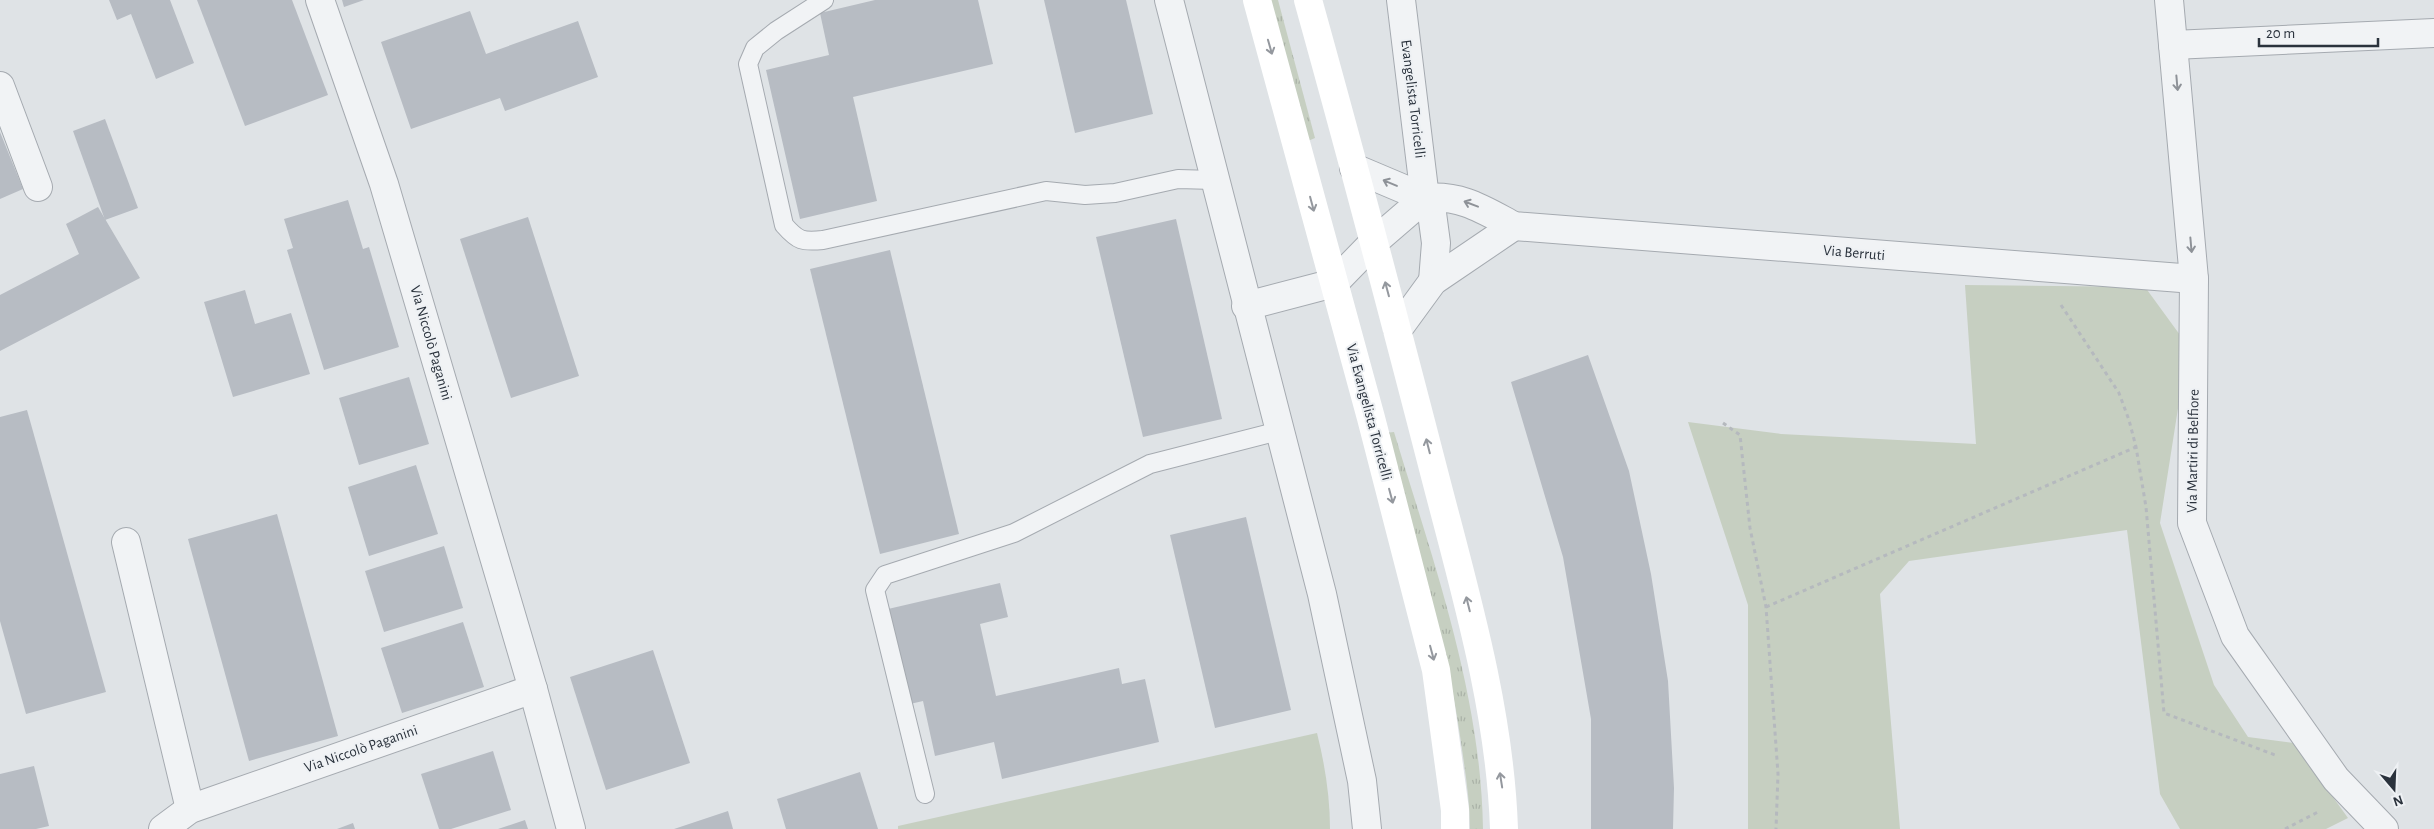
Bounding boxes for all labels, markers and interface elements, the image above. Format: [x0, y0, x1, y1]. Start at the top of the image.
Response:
scale bar [2259, 15, 2378, 47]
text: 20 m [2266, 26, 2295, 41]
one-way arrow [1265, 39, 1275, 55]
street label: Evangelista Torricelli [1398, 39, 1428, 159]
one-way arrow [2172, 75, 2181, 91]
one-way arrow [1383, 178, 1398, 188]
one-way arrow [1308, 195, 1318, 211]
one-way arrow [1463, 199, 1479, 208]
one-way arrow [2186, 237, 2196, 253]
street label: Via Berruti [1822, 243, 1886, 263]
one-way arrow [1382, 281, 1391, 297]
street label: Via Niccolò Paganini [407, 284, 455, 402]
street label: Via Evangelista Torricelli [1344, 342, 1394, 482]
street label: Via Martiri di Belfiore [2184, 389, 2202, 513]
one-way arrow [1423, 439, 1432, 455]
one-way arrow [1387, 487, 1396, 503]
one-way arrow [1463, 596, 1472, 612]
one-way arrow [1428, 645, 1437, 661]
street label: Via Niccolò Paganini [302, 723, 420, 775]
north arrow [2369, 764, 2419, 814]
one-way arrow [1496, 773, 1506, 789]
text: N [2391, 792, 2405, 809]

